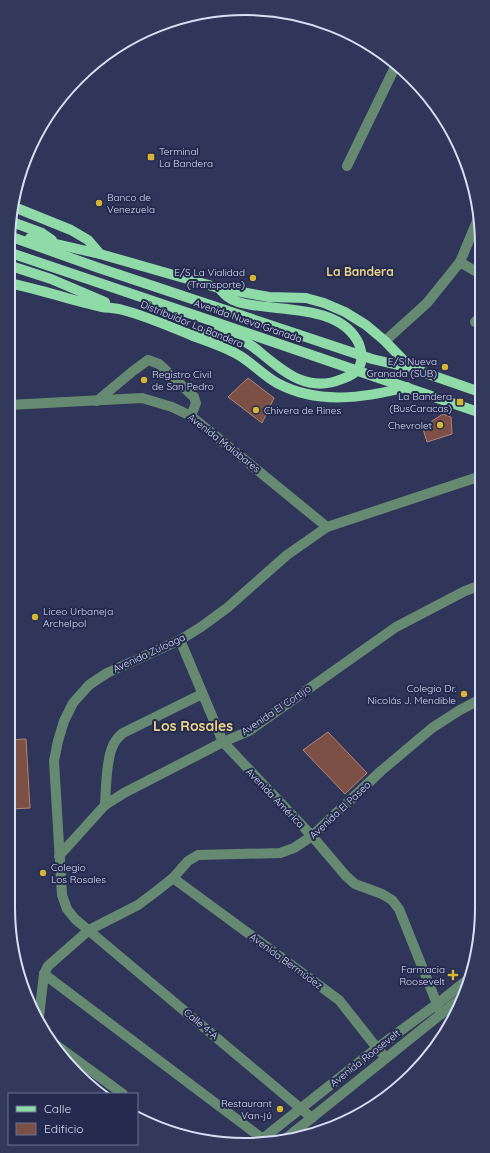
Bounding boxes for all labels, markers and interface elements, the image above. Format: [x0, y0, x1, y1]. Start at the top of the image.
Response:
place label: Terminal La Bandera [159, 145, 213, 170]
marker: Terminal La Bandera [146, 152, 156, 162]
place label: Banco de Venezuela [107, 191, 155, 216]
marker: Banco de Venezuela [94, 198, 104, 208]
district label: La Bandera [326, 264, 394, 279]
place label: E/S La Vialidad (Transporte) [174, 266, 245, 291]
marker: E/S La Vialidad (Transporte) [248, 273, 258, 283]
street label: Avenida Nueva Granada [192, 296, 304, 346]
street label: Distribuidor La Bandera [139, 297, 245, 351]
place label: E/S Nueva Granada (SUB) [367, 355, 437, 380]
marker: E/S Nueva Granada (SUB) [440, 362, 450, 372]
place label: Registro Civil de San Pedro [152, 368, 214, 393]
marker: Registro Civil de San Pedro [139, 375, 149, 385]
place label: La Bandera (BusCaracas) [389, 390, 452, 415]
marker: La Bandera (BusCaracas) [455, 397, 465, 407]
place label: Chivera de Rines [264, 404, 341, 417]
marker: Chivera de Rines [251, 405, 261, 415]
street label: Avenida Malabares [185, 411, 263, 476]
place label: Chevrolet [388, 419, 433, 432]
marker: Chevrolet [435, 420, 445, 430]
place label: Liceo Urbaneja Archelpol [43, 605, 113, 630]
marker: Liceo Urbaneja Archelpol [30, 612, 40, 622]
street label: Avenida Zuloaga [111, 631, 187, 675]
street label: Avenida El Cortijo [239, 682, 313, 738]
place label: Colegio Dr. Nicolás J. Mendible [368, 682, 456, 707]
marker: Colegio Dr. Nicolás J. Mendible [459, 689, 469, 699]
district label: Los Rosales [153, 717, 233, 735]
street label: Avenida América [243, 765, 307, 831]
street label: Avenida El Paseo [307, 778, 373, 842]
place label: Colegio Los Rosales [51, 861, 106, 886]
marker: Colegio Los Rosales [38, 868, 48, 878]
street label: Avenida Bermúdez [247, 930, 325, 992]
place label: Farmacia Roosevelt [399, 963, 446, 988]
marker: Farmacia Roosevelt [448, 970, 458, 980]
street label: Calle 4-A [181, 1006, 221, 1043]
street label: Avenida Roosevelt [327, 1026, 403, 1089]
legend [8, 1093, 138, 1145]
place label: Restaurant Van-jú [221, 1097, 273, 1122]
text: Calle [44, 1101, 72, 1116]
marker: Restaurant Van-jú [275, 1104, 285, 1114]
text: Edificio [44, 1121, 84, 1136]

